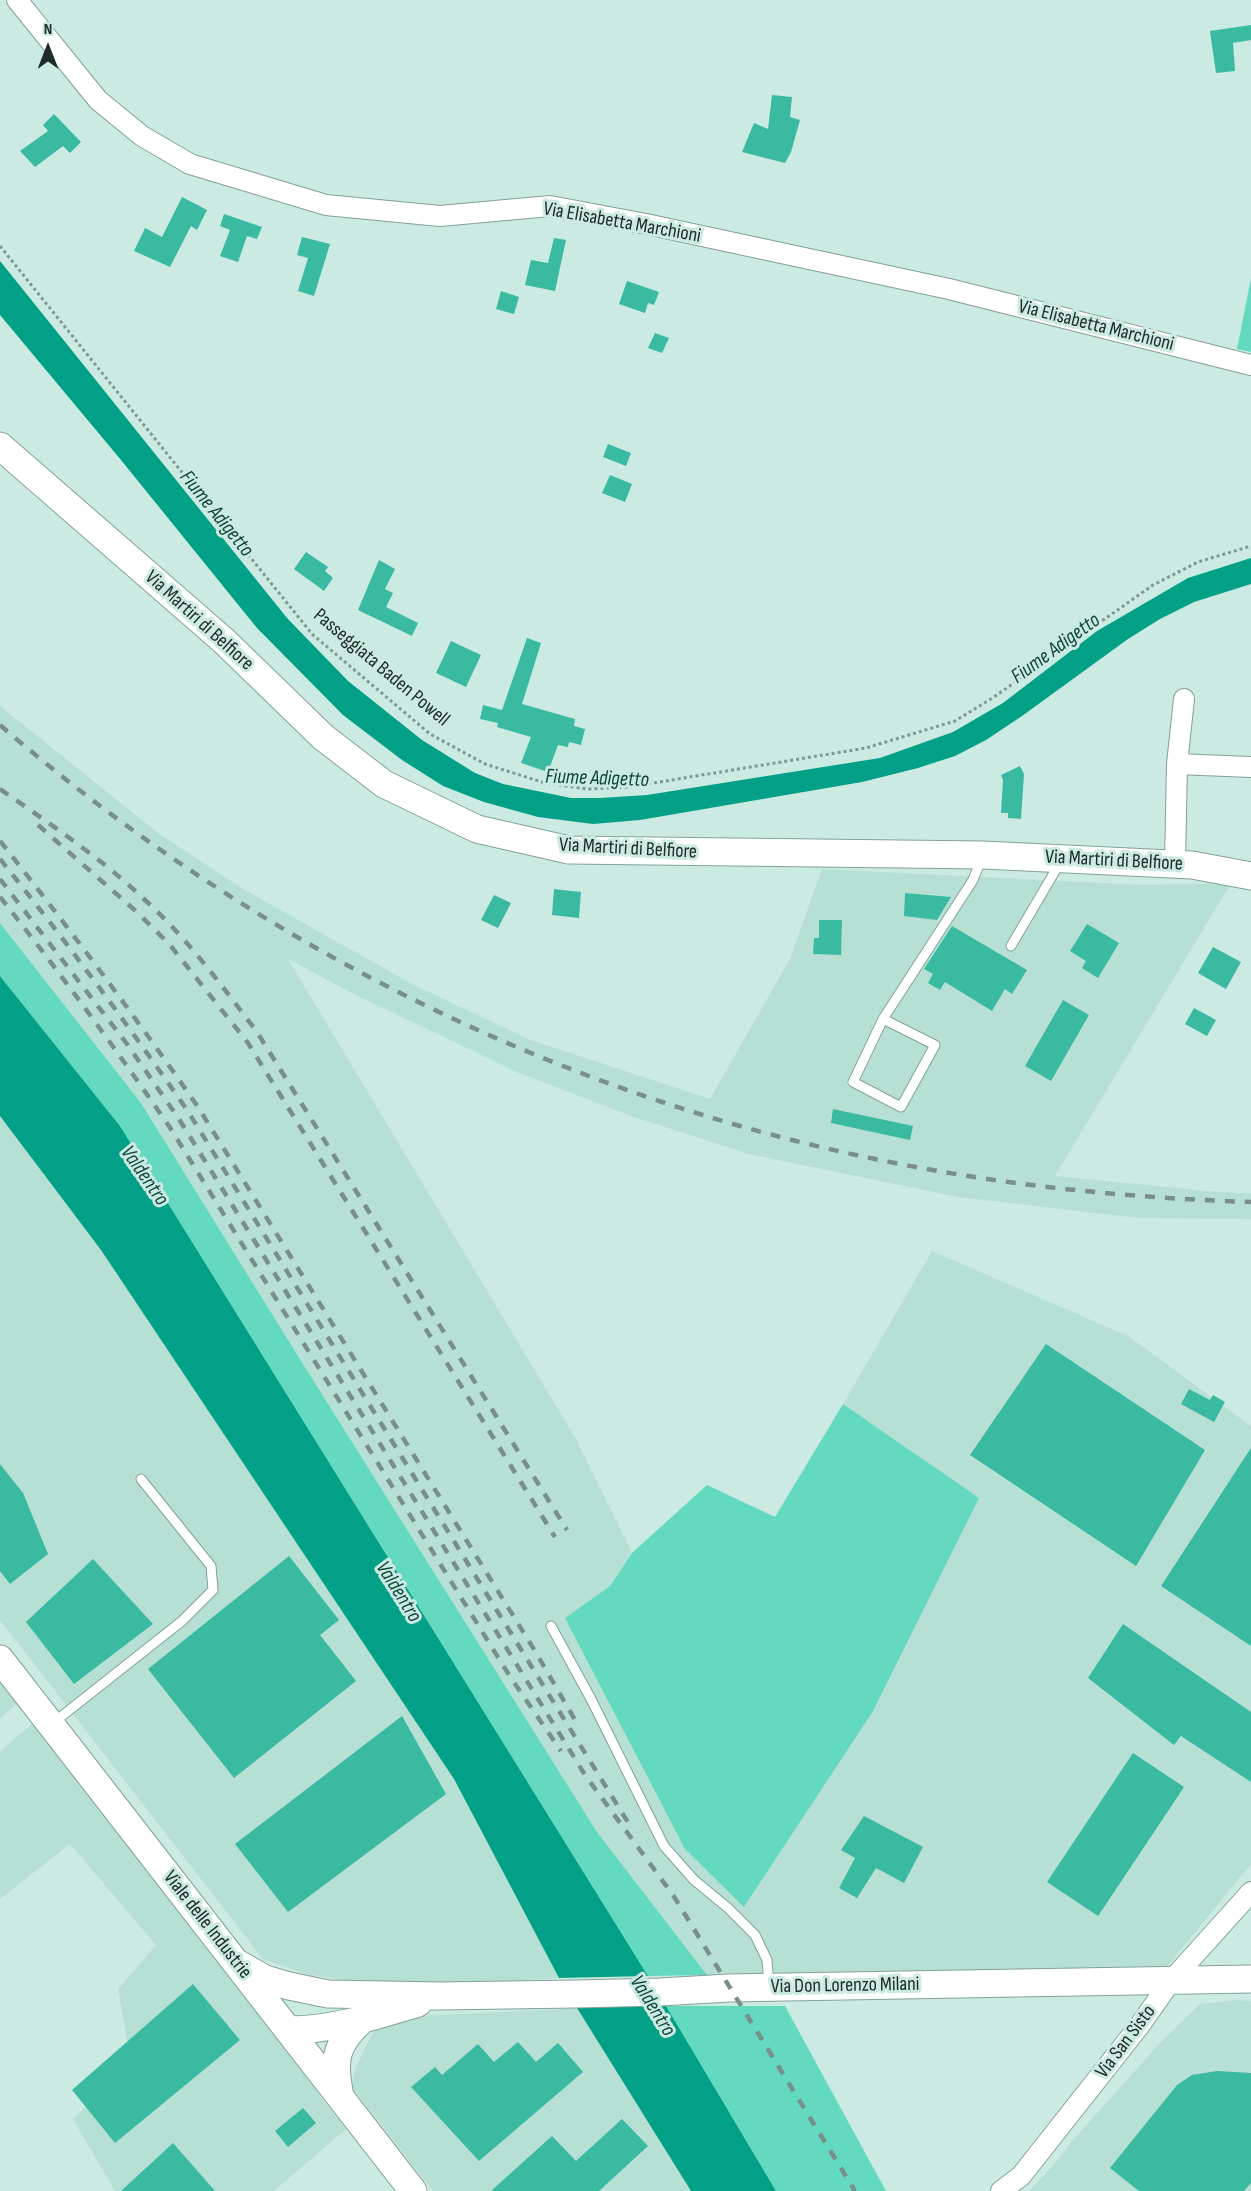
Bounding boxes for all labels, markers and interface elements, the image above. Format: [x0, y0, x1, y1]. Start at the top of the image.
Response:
north arrow [18, 18, 78, 78]
text: N [44, 20, 52, 39]
street label: Via Elisabetta Marchioni [541, 197, 703, 249]
street label: Via Elisabetta Marchioni [1016, 295, 1176, 357]
water label: Fiume Adigetto [174, 466, 258, 562]
street label: Via Martiri di Belfiore [140, 566, 258, 676]
street label: Passeggiata Baden Powell [308, 604, 454, 732]
water label: Fiume Adigetto [1007, 608, 1105, 690]
water label: Fiume Adigetto [545, 765, 649, 793]
street label: Via Martiri di Belfiore [558, 833, 698, 865]
street label: Via Martiri di Belfiore [1044, 845, 1184, 877]
water label: Valdentro [114, 1141, 174, 1211]
water label: Valdentro [370, 1557, 426, 1627]
street label: Viale delle Industrie [157, 1866, 257, 1984]
water label: Valdentro [624, 1971, 680, 2041]
street label: Via Don Lorenzo Milani [770, 1973, 920, 1999]
street label: Via San Sisto [1091, 2001, 1161, 2083]

